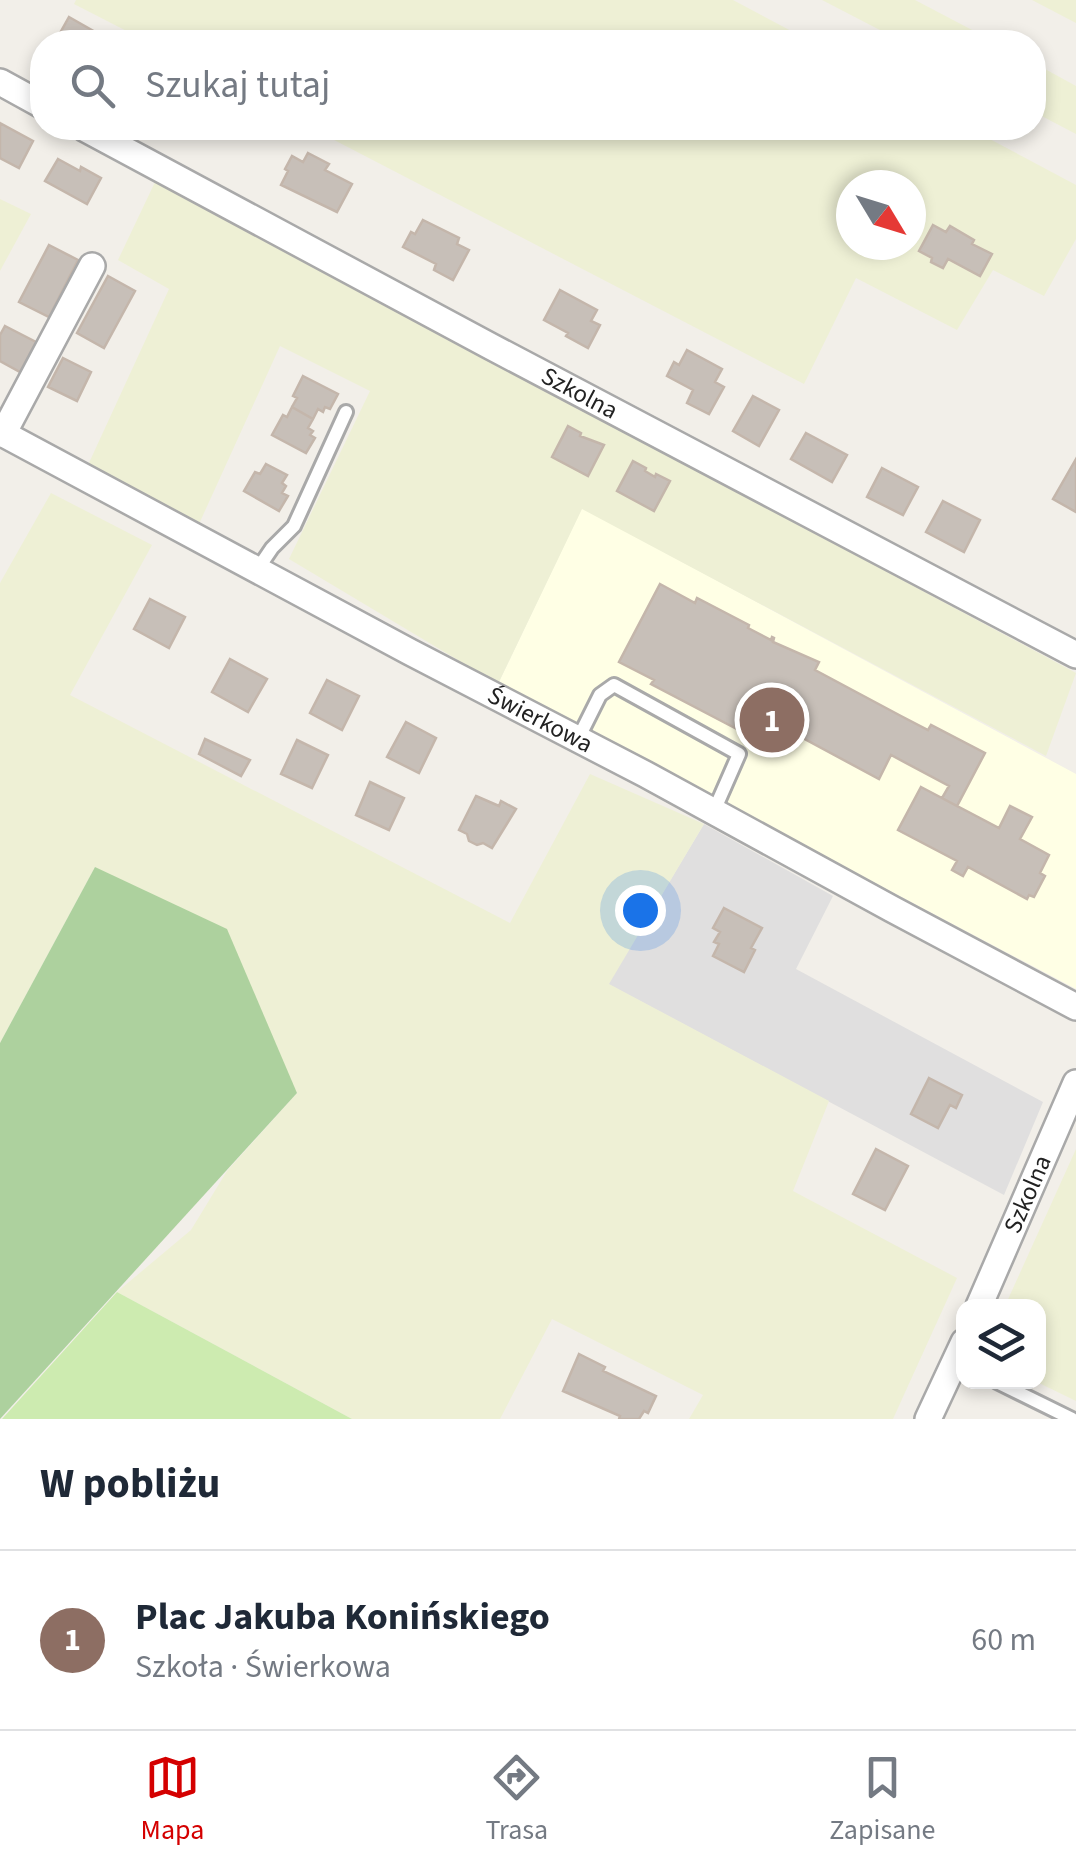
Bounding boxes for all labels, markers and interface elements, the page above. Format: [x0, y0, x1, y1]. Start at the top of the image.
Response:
search box [30, 30, 1046, 140]
icon: search [65, 58, 120, 113]
text: Szukaj tutaj [145, 58, 330, 112]
north arrow [836, 170, 926, 260]
street label: Szkolna [535, 358, 624, 428]
street label: Świerkowa [481, 677, 599, 762]
pin: 1 [740, 682, 804, 758]
your location [615, 885, 666, 936]
street label: Szkolna [995, 1149, 1061, 1239]
map controls [956, 1299, 1046, 1389]
button: layers [956, 1299, 1046, 1389]
text: W pobliżu [40, 1454, 220, 1514]
text: Plac Jakuba Konińskiego [135, 1590, 550, 1644]
text: 1 [64, 1617, 81, 1663]
text: 60 m [971, 1617, 1036, 1663]
text: Szkoła · Świerkowa [135, 1644, 391, 1690]
tab: Mapa [141, 1750, 204, 1850]
tab: Trasa [485, 1750, 548, 1850]
tab: Zapisane [829, 1750, 935, 1850]

